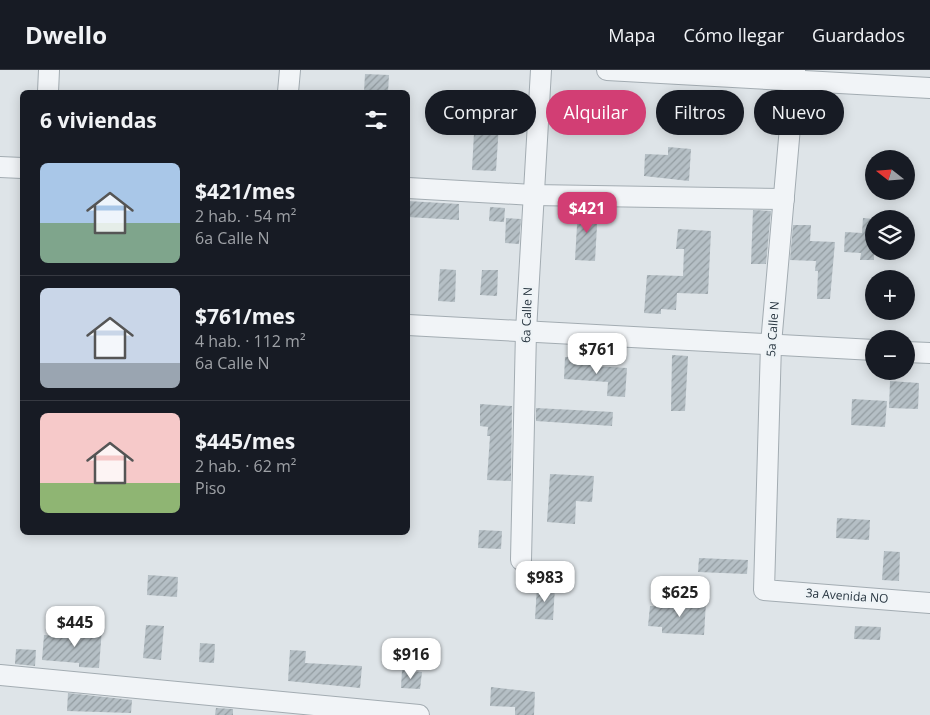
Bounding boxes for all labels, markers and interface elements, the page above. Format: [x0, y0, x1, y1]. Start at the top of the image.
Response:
text: Dwello [25, 18, 107, 51]
text: Mapa [608, 23, 655, 47]
text: Cómo llegar [683, 23, 784, 47]
text: Guardados [812, 23, 905, 47]
chip: Comprar [425, 90, 536, 135]
chip: Alquilar [546, 90, 646, 135]
chip: Filtros [656, 90, 744, 135]
chip: Nuevo [754, 90, 844, 135]
text: 6 viviendas [40, 106, 157, 134]
icon: filters [362, 106, 390, 134]
north arrow [865, 150, 915, 200]
map controls [865, 150, 915, 380]
text: $421/mes [195, 177, 295, 205]
icon: home [80, 183, 140, 243]
pin: $421 [557, 191, 617, 234]
text: $421 [569, 197, 605, 219]
text: 2 hab. · 54 m² [195, 205, 296, 227]
button: layers [865, 210, 915, 260]
text: 6a Calle N [195, 227, 269, 249]
button: + [865, 270, 915, 320]
street label: 6a Calle N [517, 287, 536, 343]
street label: 5a Calle N [762, 301, 783, 357]
text: $761/mes [195, 302, 295, 330]
icon: home [80, 308, 140, 368]
text: 4 hab. · 112 m² [195, 330, 306, 352]
button: − [865, 330, 915, 380]
pin: $761 [567, 332, 627, 375]
text: $761 [579, 338, 615, 360]
text: 6a Calle N [195, 352, 269, 374]
text: $445/mes [195, 427, 295, 455]
icon: home [80, 433, 140, 493]
text: 2 hab. · 62 m² [195, 455, 296, 477]
text: Piso [195, 477, 226, 499]
pin: $983 [515, 560, 575, 603]
text: $983 [527, 566, 563, 588]
pin: $625 [650, 576, 710, 618]
text: $625 [662, 581, 698, 603]
street label: 3a Avenida NO [805, 584, 889, 607]
pin: $445 [45, 606, 105, 648]
text: $445 [57, 611, 93, 633]
pin: $916 [381, 638, 441, 680]
text: $916 [393, 643, 429, 665]

